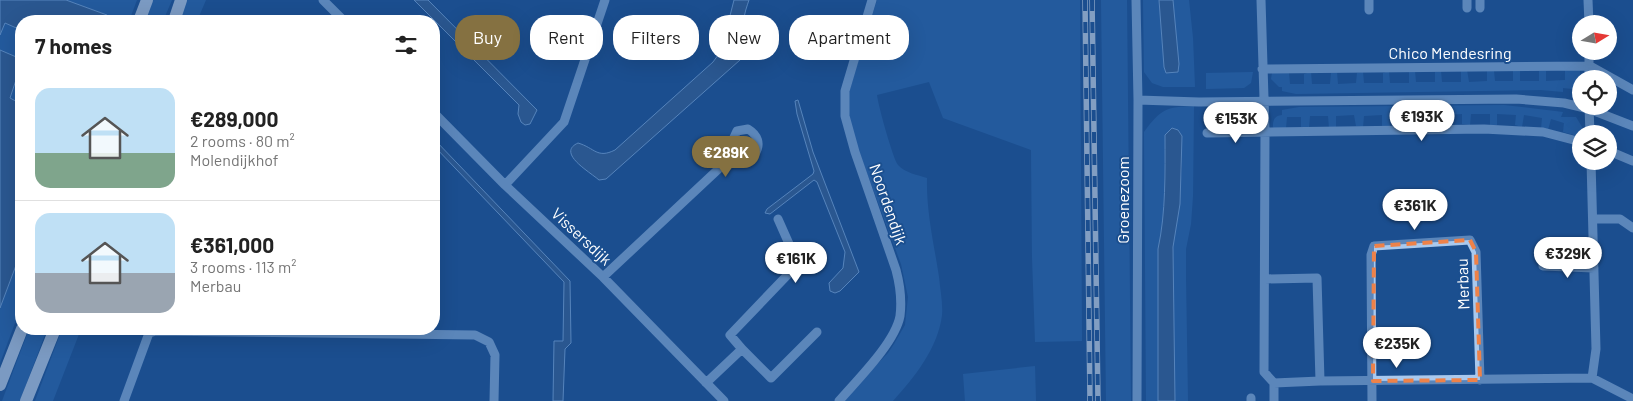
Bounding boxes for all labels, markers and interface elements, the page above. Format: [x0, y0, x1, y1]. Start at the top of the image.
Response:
chip: Buy [455, 15, 520, 60]
chip: Rent [530, 15, 603, 60]
chip: Filters [613, 15, 699, 60]
chip: New [709, 15, 779, 60]
chip: Apartment [789, 15, 909, 60]
north arrow [1572, 15, 1618, 60]
map controls [1572, 15, 1617, 170]
icon: filters [392, 31, 420, 59]
text: 7 homes [35, 33, 112, 58]
street label: Chico Mendesring [1389, 43, 1512, 62]
button: locate [1572, 70, 1617, 115]
pin: €193K [1387, 100, 1457, 142]
pin: €153K [1201, 102, 1271, 144]
text: €289,000 [190, 106, 279, 131]
text: €193K [1401, 106, 1443, 125]
icon: home [75, 108, 135, 168]
text: €153K [1214, 108, 1258, 127]
button: layers [1572, 125, 1617, 170]
text: 2 rooms · 80 m² [190, 131, 295, 150]
pin: €289K [691, 136, 761, 178]
text: €289K [703, 142, 749, 161]
text: Molendijkhof [190, 150, 278, 169]
street label: Groenezoom [1113, 156, 1132, 244]
street label: Noordendijk [866, 161, 912, 247]
pin: €361K [1380, 188, 1450, 231]
text: €361K [1394, 195, 1436, 214]
street label: Vissersdijk [548, 203, 616, 269]
text: €361,000 [190, 232, 274, 257]
icon: home [75, 233, 135, 293]
pin: €329K [1533, 236, 1603, 279]
pin: €161K [761, 242, 831, 284]
text: €329K [1545, 243, 1591, 262]
text: €161K [776, 248, 816, 267]
text: 3 rooms · 113 m² [190, 257, 296, 276]
street label: Merbau [1452, 258, 1472, 310]
text: Merbau [190, 276, 241, 295]
pin: €235K [1362, 326, 1432, 369]
text: €235K [1374, 333, 1420, 352]

